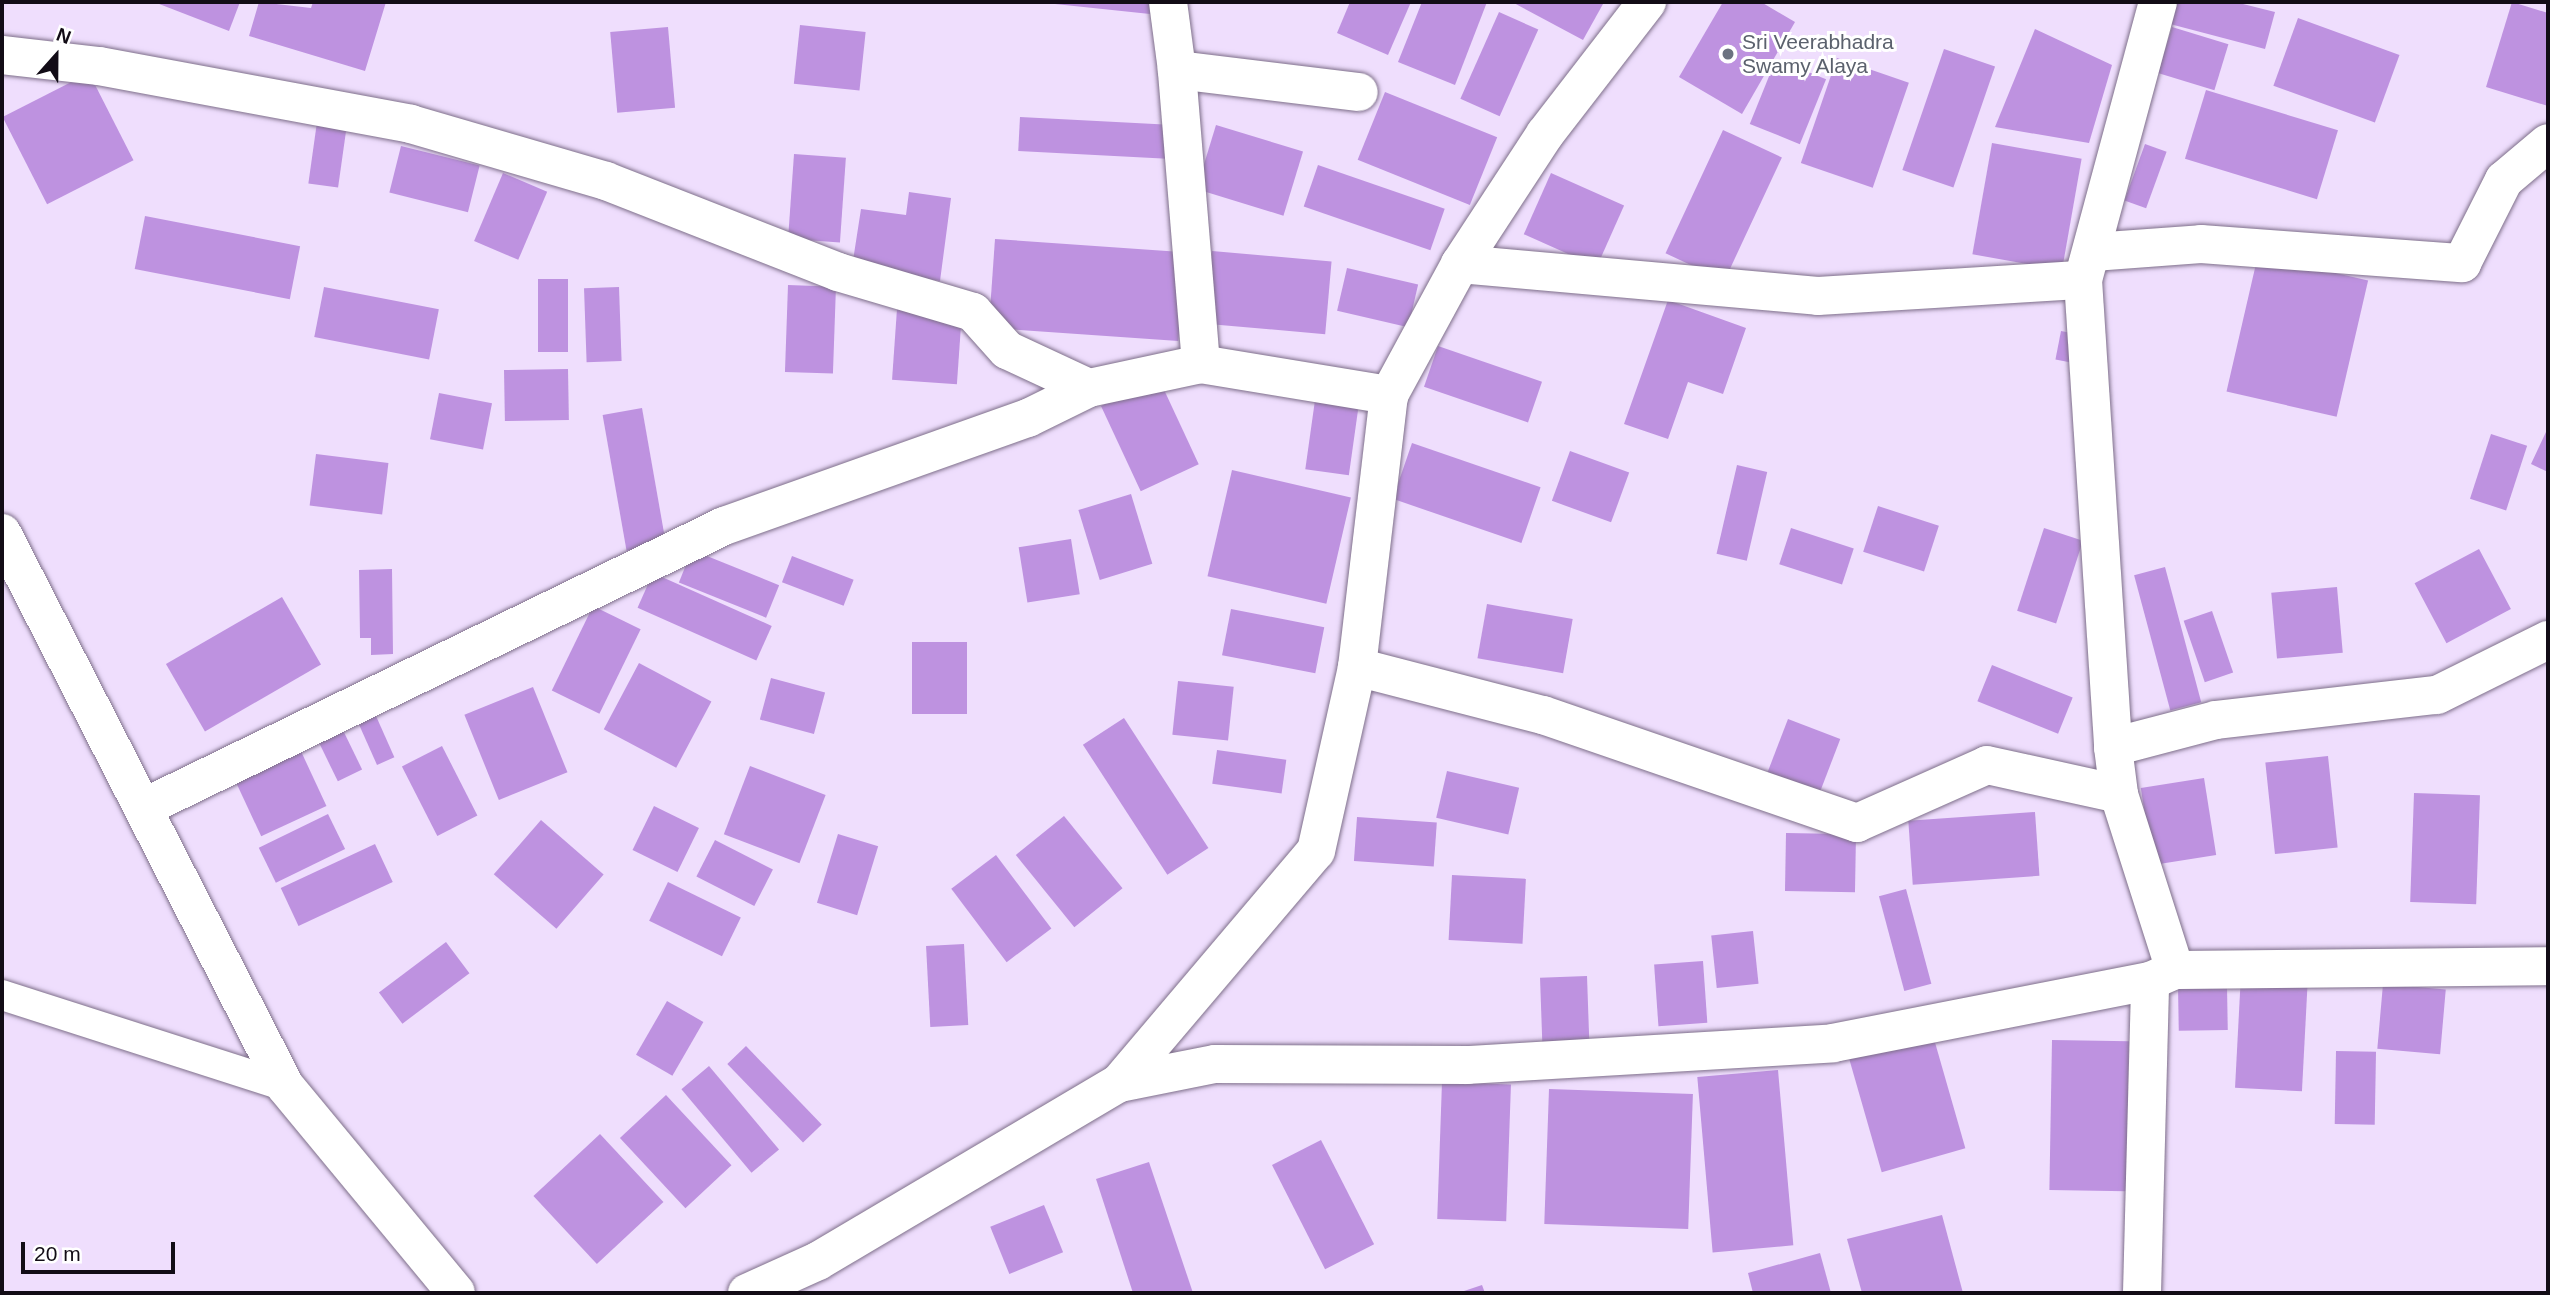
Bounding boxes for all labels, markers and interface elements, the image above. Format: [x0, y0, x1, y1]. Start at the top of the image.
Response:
north arrow [21, 21, 91, 91]
text: N [54, 24, 74, 48]
place label: Sri Veerabhadra Swamy Alaya [1742, 29, 1894, 79]
marker: Sri Veerabhadra Swamy Alaya [1720, 46, 1736, 62]
scale bar [24, 1228, 178, 1272]
text: 20 m [34, 1242, 81, 1265]

